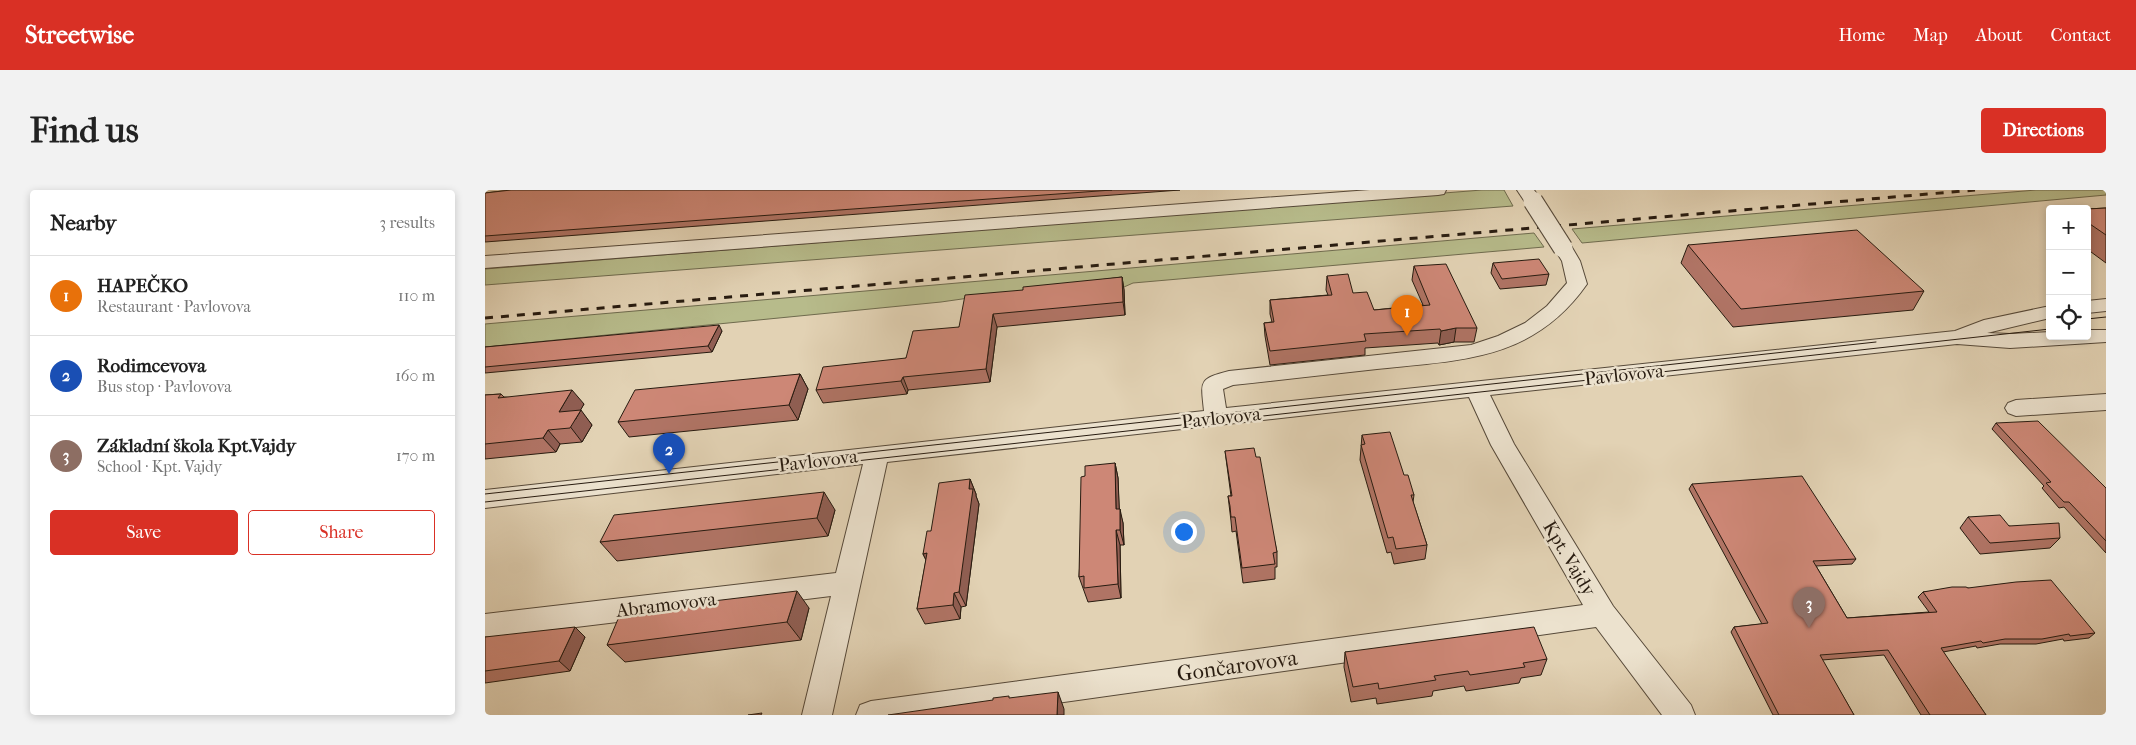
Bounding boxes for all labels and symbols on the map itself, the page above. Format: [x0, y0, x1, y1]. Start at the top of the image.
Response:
pin: 1 [1391, 295, 1423, 336]
street label: Pavlovova [1583, 360, 1665, 390]
street label: Pavlovova [1180, 403, 1262, 433]
pin: 2 [653, 433, 685, 474]
street label: Pavlovova [777, 445, 859, 477]
street label: Kpt. Vajdy [1538, 517, 1601, 601]
your location [1171, 519, 1197, 545]
pin: 3 [1793, 587, 1825, 628]
street label: Abramovova [614, 588, 718, 622]
street label: Gončarovova [1175, 645, 1300, 687]

